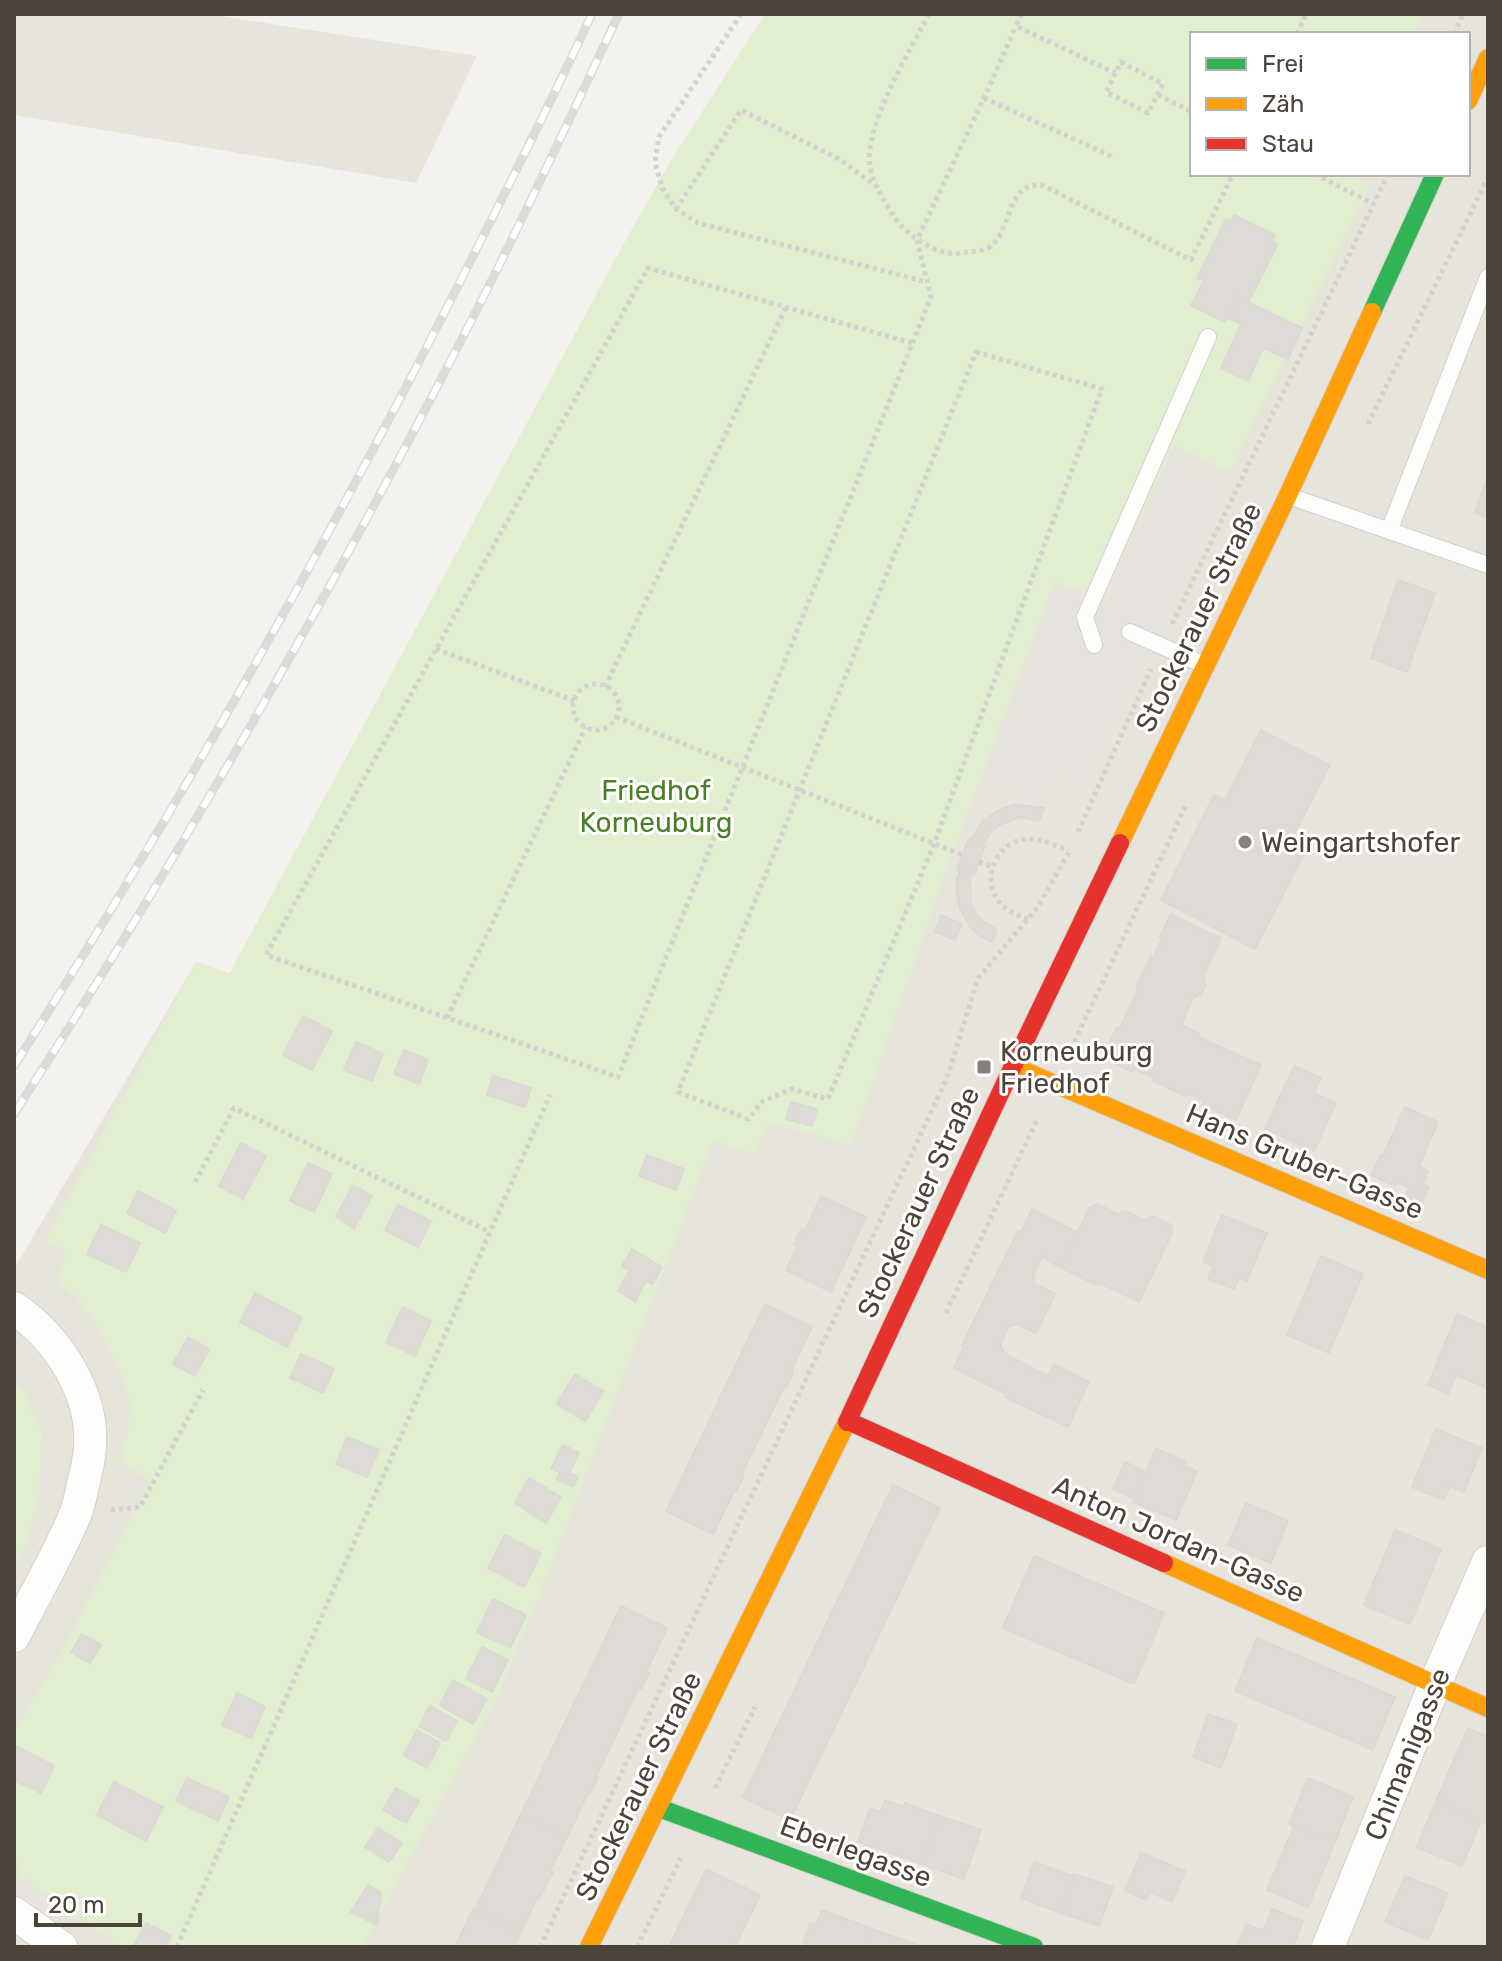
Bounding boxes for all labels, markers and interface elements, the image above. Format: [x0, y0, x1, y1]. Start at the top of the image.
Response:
legend [1190, 32, 1470, 176]
text: Frei [1262, 50, 1304, 78]
text: Zäh [1262, 90, 1304, 118]
text: Stau [1262, 130, 1314, 158]
street label: Stockerauer Straße [1129, 497, 1268, 737]
park label: Friedhof Korneuburg [580, 774, 732, 839]
place label: Weingartshofer [1261, 826, 1460, 859]
marker: Weingartshofer [1236, 833, 1254, 851]
place label: Korneuburg Friedhof [1000, 1035, 1153, 1100]
marker: Korneuburg Friedhof [975, 1058, 993, 1076]
street label: Stockerauer Straße [850, 1081, 986, 1323]
street label: Hans Gruber-Gasse [1181, 1097, 1428, 1226]
street label: Anton Jordan-Gasse [1048, 1469, 1310, 1610]
street label: Chimanigasse [1358, 1663, 1457, 1845]
street label: Stockerauer Straße [569, 1666, 708, 1906]
street label: Eberlegasse [776, 1809, 936, 1894]
scale bar [36, 1877, 140, 1927]
text: 20 m [48, 1891, 105, 1919]

